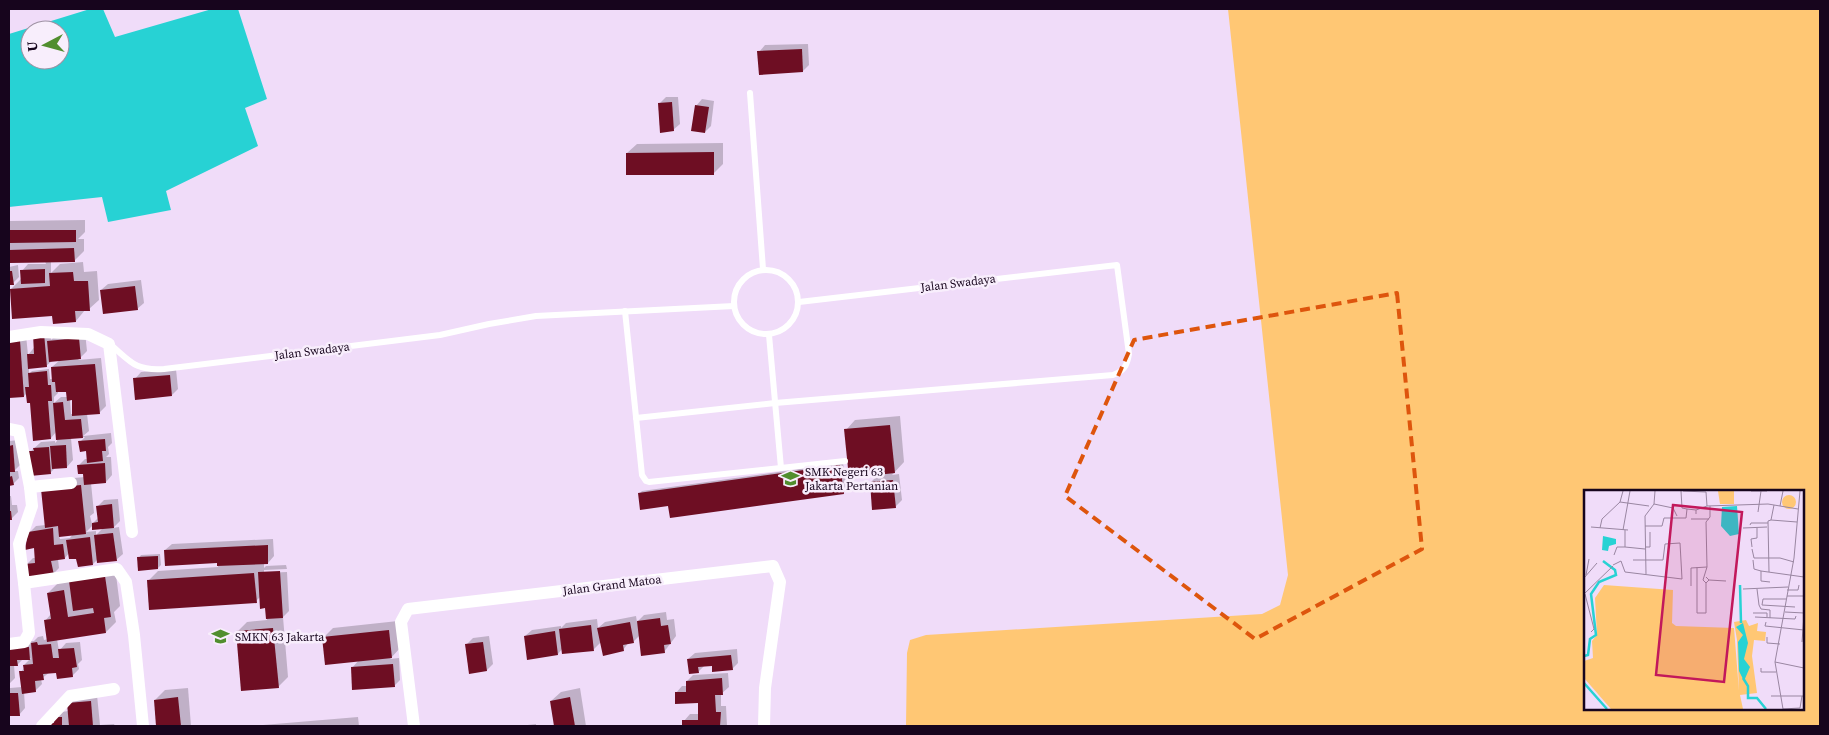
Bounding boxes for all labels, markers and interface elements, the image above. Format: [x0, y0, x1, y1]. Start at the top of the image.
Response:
north arrow [20, 20, 70, 70]
text: U [22, 40, 43, 52]
street label: Jalan Swadaya [919, 270, 997, 296]
street label: Jalan Swadaya [273, 338, 351, 364]
place label: SMK Negeri 63 Jakarta Pertanian [804, 464, 898, 494]
school or university icon: SMK Negeri 63 Jakarta Pertanian [781, 469, 801, 489]
inset map [1584, 490, 1804, 710]
street label: Jalan Grand Matoa [561, 571, 663, 599]
school or university icon: SMKN 63 Jakarta [211, 627, 231, 647]
place label: SMKN 63 Jakarta [235, 629, 325, 645]

